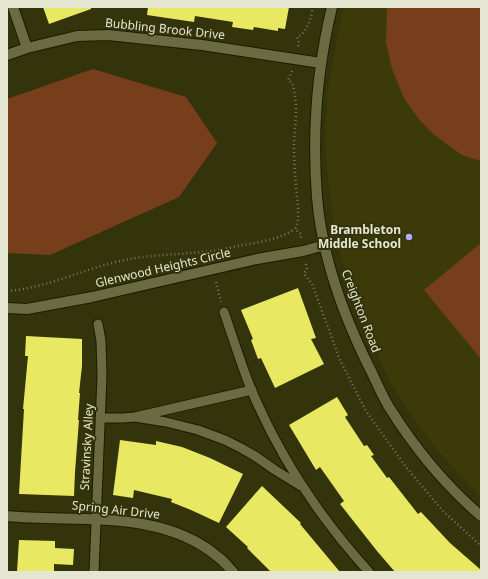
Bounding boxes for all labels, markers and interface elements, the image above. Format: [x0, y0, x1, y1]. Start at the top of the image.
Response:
street label: Bubbling Brook Drive [104, 14, 226, 43]
place label: Brambleton Middle School [318, 221, 401, 252]
marker: Brambleton Middle School [404, 232, 414, 242]
street label: Glenwood Heights Circle [94, 244, 232, 291]
street label: Creighton Road [338, 267, 385, 355]
street label: Stravinsky Alley [76, 402, 97, 491]
street label: Spring Air Drive [71, 496, 161, 523]

